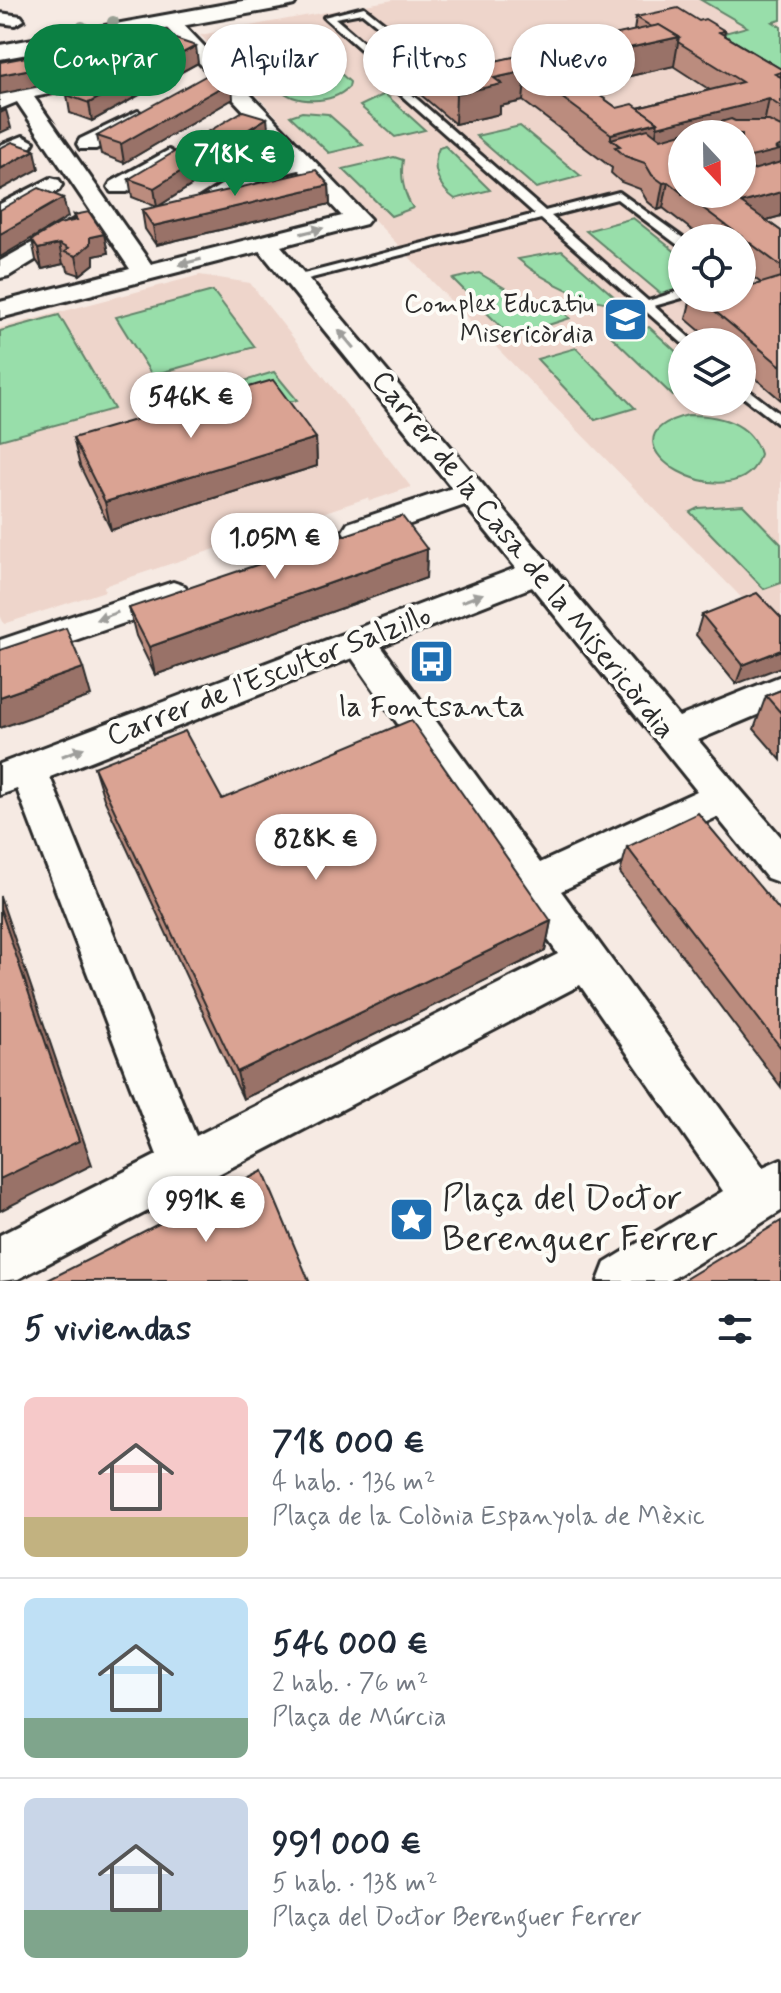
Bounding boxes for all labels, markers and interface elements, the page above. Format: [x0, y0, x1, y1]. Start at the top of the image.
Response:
chip: Comprar [24, 24, 186, 96]
chip: Alquilar [202, 24, 347, 96]
chip: Filtros [363, 24, 495, 96]
chip: Nuevo [511, 24, 635, 96]
north arrow [668, 120, 756, 208]
map controls [668, 120, 756, 416]
pin: 718K € [170, 130, 300, 198]
text: 718K € [193, 139, 277, 173]
one-way arrow [299, 224, 324, 237]
button: locate [668, 224, 756, 312]
one-way arrow [177, 256, 202, 268]
place label: Complex Educatiu Misericòrdia [404, 288, 594, 352]
school or university icon: Complex Educatiu Misericòrdia [601, 296, 649, 344]
button: layers [668, 328, 756, 416]
one-way arrow [338, 329, 355, 349]
street label: Carrer de la Casa de la Misericòrdia [362, 362, 684, 748]
pin: 546K € [126, 372, 256, 440]
text: 546K € [148, 381, 234, 415]
pin: 1.05M € [201, 513, 349, 581]
text: 1.05M € [229, 522, 321, 556]
one-way arrow [460, 591, 484, 604]
street label: Carrer de l'Escultor Salzillo [101, 596, 437, 756]
one-way arrow [95, 611, 119, 623]
bus stop icon: la Fontsanta [408, 637, 456, 685]
place label: la Fontsanta [339, 688, 525, 727]
one-way arrow [61, 745, 85, 758]
pin: 828K € [251, 814, 381, 882]
text: 828K € [274, 823, 358, 857]
pin: 991K € [141, 1176, 271, 1244]
place label: Plaça del Doctor Berenguer Ferrer [442, 1176, 717, 1264]
text: 991K € [166, 1185, 246, 1219]
place icon: Plaça del Doctor Berenguer Ferrer [387, 1196, 435, 1244]
text: 5 viviendas [24, 1307, 191, 1352]
icon: filters [713, 1307, 757, 1351]
text: 718 000 € [272, 1421, 425, 1466]
icon: home [88, 1429, 184, 1525]
text: 4 hab. · 136 m² [272, 1466, 435, 1500]
text: Plaça de la Colònia Espanyola de Mèxic [272, 1500, 705, 1534]
text: 546 000 € [272, 1622, 429, 1667]
icon: home [88, 1630, 184, 1726]
text: 2 hab. · 76 m² [272, 1667, 428, 1701]
text: Plaça de Múrcia [272, 1701, 446, 1735]
text: 991 000 € [272, 1822, 422, 1867]
icon: home [88, 1830, 184, 1926]
text: 5 hab. · 138 m² [272, 1867, 438, 1901]
text: Plaça del Doctor Berenguer Ferrer [272, 1901, 642, 1935]

